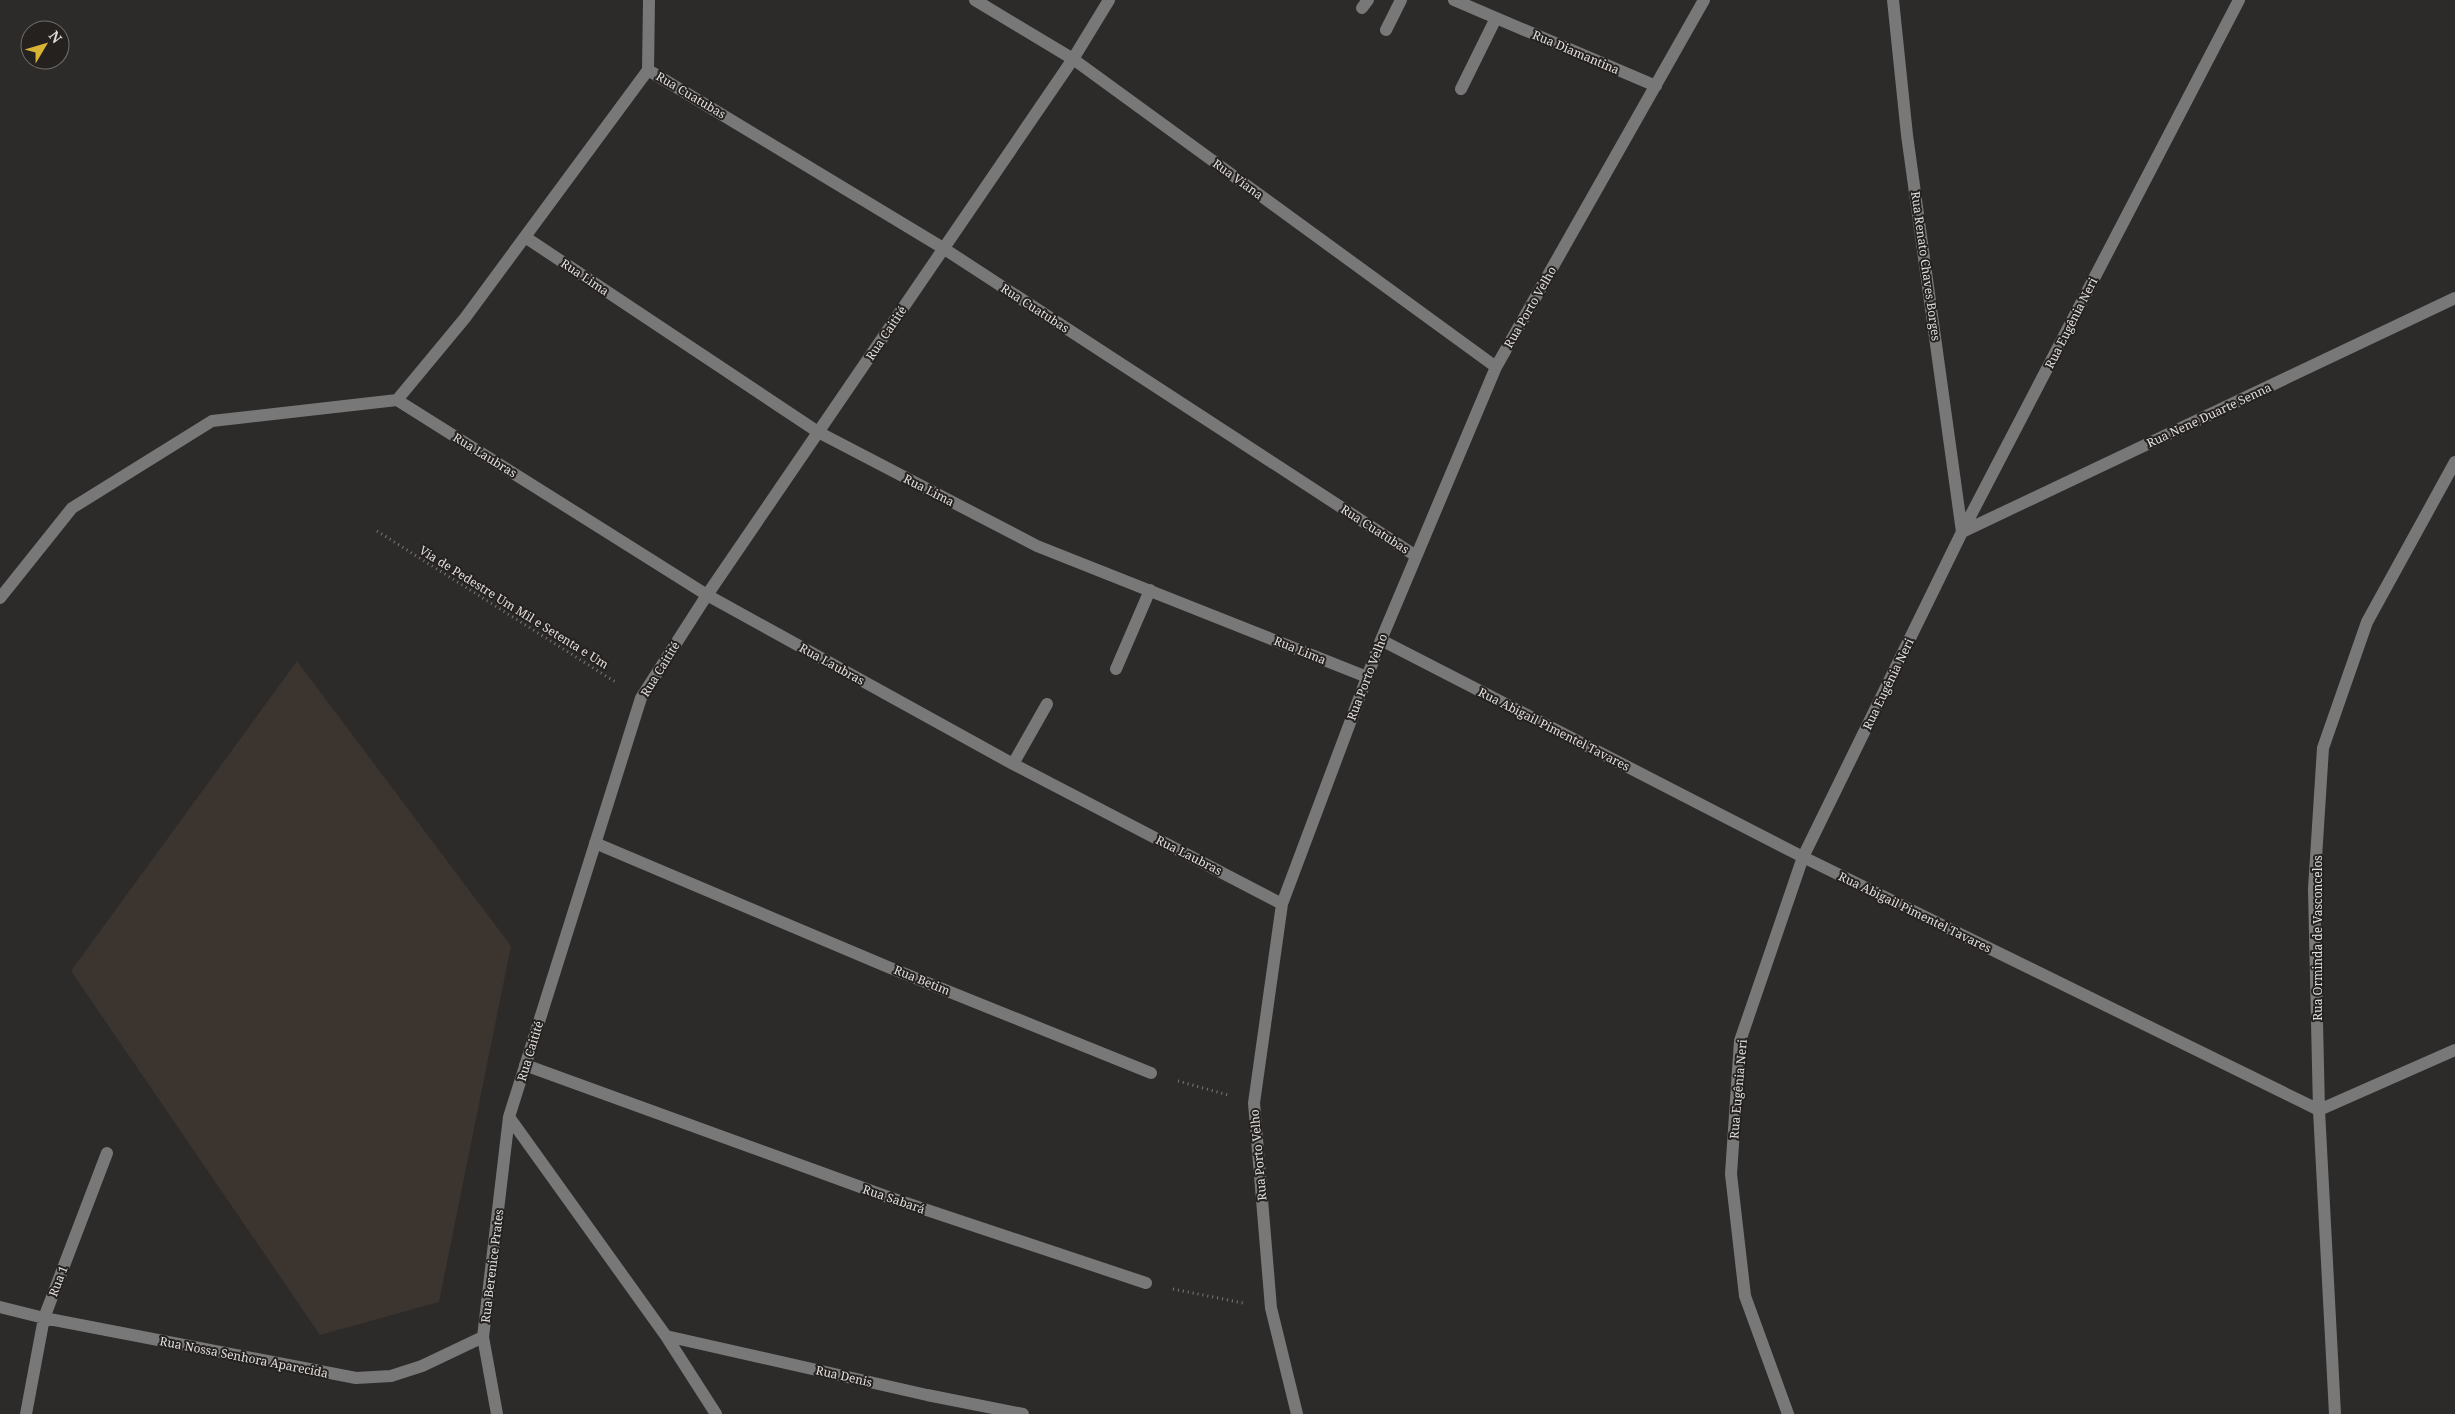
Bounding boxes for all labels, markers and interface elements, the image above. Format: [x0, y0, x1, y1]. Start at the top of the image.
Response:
north arrow [20, 20, 70, 70]
text: N [45, 26, 67, 47]
street label: Rua Diamantina [1530, 26, 1622, 78]
street label: Rua Cuatubas [653, 67, 729, 123]
street label: Rua Viana [1209, 155, 1267, 203]
street label: Rua Renato Chaves Borges [1907, 190, 1945, 342]
street label: Rua Lima [558, 255, 613, 299]
street label: Rua Porto Velho [1500, 263, 1560, 351]
street label: Rua Eugênia Neri [2041, 275, 2101, 371]
street label: Rua Cuatubas [997, 279, 1073, 337]
street label: Rua Caitité [862, 303, 910, 363]
street label: Rua Nene Duarte Senna [2144, 378, 2274, 451]
street label: Rua Laubras [450, 429, 520, 481]
street label: Rua Lima [901, 470, 957, 510]
street label: Rua Cuatubas [1337, 500, 1413, 558]
street label: Via de Pedestre Um Mil e Setenta e Um [416, 541, 612, 673]
street label: Rua Porto Velho [1343, 631, 1391, 723]
street label: Rua Lima [1271, 632, 1329, 668]
street label: Rua Eugênia Neri [1858, 635, 1918, 733]
street label: Rua Caitité [636, 638, 684, 700]
street label: Rua Laubras [796, 639, 868, 689]
street label: Rua Abigail Pimentel Tavares [1475, 683, 1633, 775]
street label: Rua Laubras [1153, 831, 1225, 879]
street label: Rua Orminda de Vasconcelos [2309, 855, 2326, 1021]
street label: Rua Abigail Pimentel Tavares [1836, 868, 1994, 956]
street label: Rua Betim [891, 961, 953, 999]
street label: Rua Caitité [513, 1019, 547, 1083]
street label: Rua Eugênia Neri [1725, 1038, 1751, 1139]
street label: Rua Porto Velho [1246, 1109, 1270, 1201]
street label: Rua Sabará [861, 1180, 928, 1218]
street label: Rua Berenice Prates [477, 1208, 507, 1324]
street label: Rua 1 [44, 1263, 72, 1299]
street label: Rua Nossa Senhora Aparecida [158, 1332, 330, 1382]
street label: Rua Denis [814, 1361, 874, 1391]

